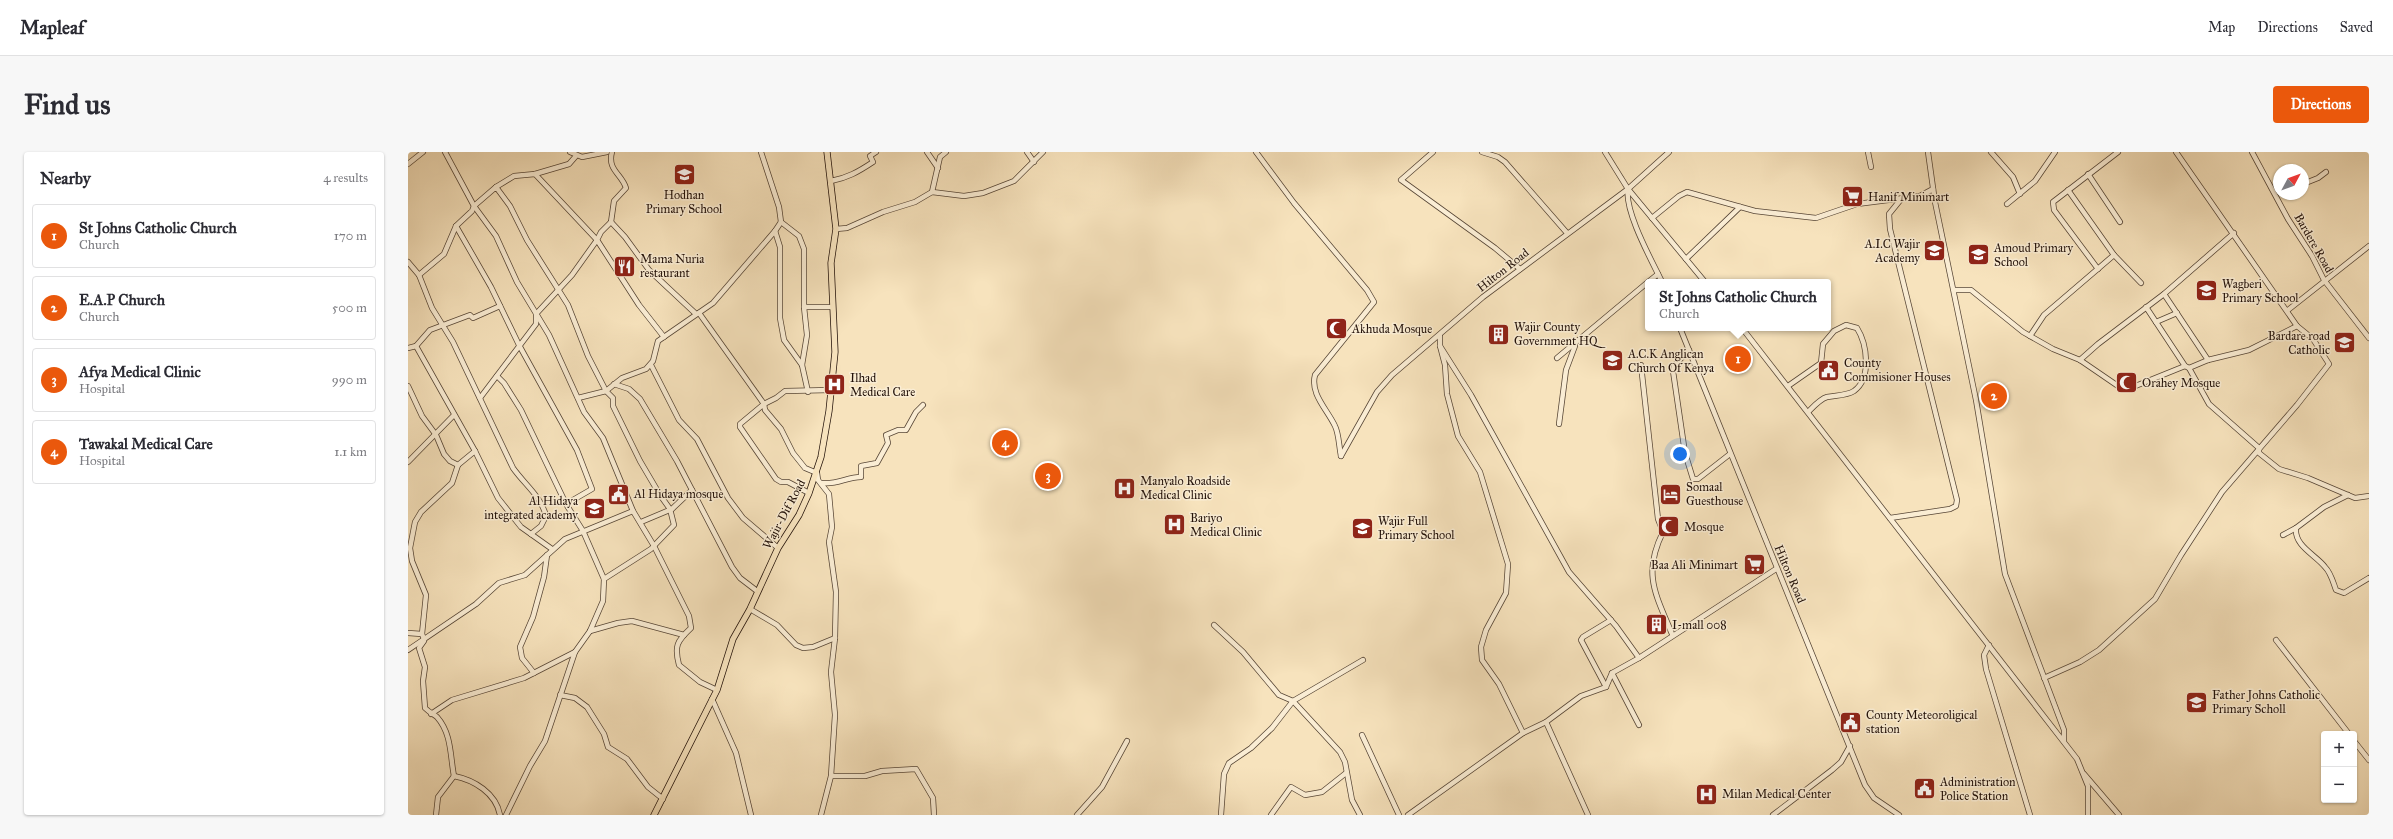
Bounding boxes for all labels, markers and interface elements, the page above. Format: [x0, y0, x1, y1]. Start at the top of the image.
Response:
text: Mapleaf [20, 16, 84, 39]
text: Map [2208, 19, 2235, 36]
text: Directions [2257, 19, 2318, 36]
text: Saved [2340, 19, 2373, 36]
button: Directions [2273, 86, 2369, 123]
text: Find us [24, 87, 110, 122]
school or university icon: Hodhan Primary School [671, 161, 697, 187]
north arrow [2273, 164, 2309, 200]
text: Nearby [40, 168, 91, 189]
text: 4 results [323, 170, 368, 186]
supermarket icon: Hanif Minimart [1839, 184, 1865, 210]
place label: Hodhan Primary School [646, 188, 723, 216]
place label: Hanif Minimart [1868, 190, 1950, 204]
street label: Bardere Road [2291, 211, 2337, 275]
text: St Johns Catholic Church [79, 219, 237, 237]
text: 1 [51, 228, 57, 244]
text: 170 m [334, 228, 367, 244]
text: Church [79, 237, 119, 253]
place label: A.I.C Wajir Academy [1864, 237, 1920, 265]
school or university icon: A.I.C Wajir Academy [1922, 238, 1948, 264]
place label: Amoud Primary School [1993, 241, 2074, 269]
school or university icon: Amoud Primary School [1965, 242, 1991, 268]
street label: Hilton Road [1474, 245, 1532, 295]
place label: Mama Nuria restaurant [640, 252, 705, 280]
restaurant icon: Mama Nuria restaurant [611, 253, 637, 279]
place label: Wagberi Primary School [2222, 277, 2299, 305]
school or university icon: Wagberi Primary School [2194, 278, 2220, 304]
popup [1645, 279, 1831, 331]
text: St Johns Catholic Church [1659, 288, 1817, 306]
text: E.A.P Church [79, 291, 165, 309]
text: 2 [51, 300, 57, 316]
text: 500 m [332, 300, 367, 316]
text: Church [1659, 306, 1700, 322]
text: Church [79, 309, 119, 325]
mosque icon: Akhuda Mosque [1324, 316, 1350, 342]
place label: Wajir County Government HQ [1514, 320, 1606, 348]
building icon: Wajir County Government HQ [1485, 321, 1511, 347]
place label: Akhuda Mosque [1351, 322, 1432, 337]
place label: Bardare road Catholic [2268, 329, 2330, 357]
school or university icon: Bardare road Catholic [2332, 330, 2358, 356]
pin: 1 [1725, 344, 1751, 374]
place label: A.C.K Anglican Church Of Kenya [1627, 347, 1715, 375]
school or university icon: A.C.K Anglican Church Of Kenya [1600, 348, 1626, 374]
place label: County Commisioner Houses [1844, 356, 1951, 384]
public building icon: County Commisioner Houses [1815, 357, 1841, 383]
text: Afya Medical Clinic [79, 363, 201, 381]
mosque icon: Orahey Mosque [2114, 370, 2140, 396]
place label: Ilhad Medical Care [850, 371, 915, 399]
text: 3 [51, 372, 57, 388]
text: 990 m [332, 372, 367, 388]
hospital icon: Ilhad Medical Care [822, 372, 848, 398]
place label: Orahey Mosque [2142, 376, 2220, 391]
text: Hospital [79, 381, 125, 397]
pin: 2 [1981, 381, 2007, 411]
pin: 4 [992, 428, 1018, 458]
text: Tawakal Medical Care [79, 435, 213, 453]
text: 4 [50, 444, 58, 460]
text: 1.1 km [334, 444, 367, 460]
your location [1670, 444, 1690, 464]
text: Hospital [79, 453, 125, 469]
pin: 3 [1035, 461, 1061, 491]
place label: Manyalo Roadside Medical Clinic [1140, 474, 1231, 502]
hospital icon: Manyalo Roadside Medical Clinic [1111, 475, 1137, 501]
street label: Wajir-Dif Road [760, 477, 808, 551]
place label: Somaal Guesthouse [1686, 480, 1743, 508]
public building icon: Al Hidaya mosque [606, 481, 632, 507]
hotel icon: Somaal Guesthouse [1658, 481, 1684, 507]
place label: Al Hidaya mosque [633, 487, 723, 502]
place label: Al Hidaya integrated academy [484, 494, 579, 523]
school or university icon: Al Hidaya integrated academy [581, 495, 607, 521]
place label: Bariyo Medical Clinic [1190, 511, 1262, 539]
hospital icon: Bariyo Medical Clinic [1162, 512, 1188, 538]
place label: Wajir Full Primary School [1378, 514, 1455, 542]
mosque icon: Mosque [1656, 514, 1682, 540]
school or university icon: Wajir Full Primary School [1349, 515, 1375, 541]
place label: Mosque [1684, 520, 1724, 535]
street label: Hilton Road [1771, 543, 1809, 605]
supermarket icon: Baa Ali Minimart [1741, 552, 1767, 578]
place label: Baa Ali Minimart [1651, 558, 1739, 572]
building icon: I-mall 008 [1643, 612, 1669, 638]
place label: I-mall 008 [1672, 618, 1727, 632]
place label: Father Johns Catholic Primary Scholl [2212, 688, 2320, 716]
school or university icon: Father Johns Catholic Primary Scholl [2184, 689, 2210, 715]
place label: County Meteoroligical station [1866, 708, 1978, 736]
public building icon: County Meteoroligical station [1838, 709, 1864, 735]
map controls [2321, 731, 2357, 803]
button: + [2321, 731, 2357, 767]
button: − [2321, 767, 2357, 803]
place label: Administration Police Station [1939, 775, 2016, 803]
public building icon: Administration Police Station [1912, 776, 1938, 802]
hospital icon: Milan Medical Center [1693, 781, 1719, 807]
place label: Milan Medical Center [1722, 787, 1831, 801]

